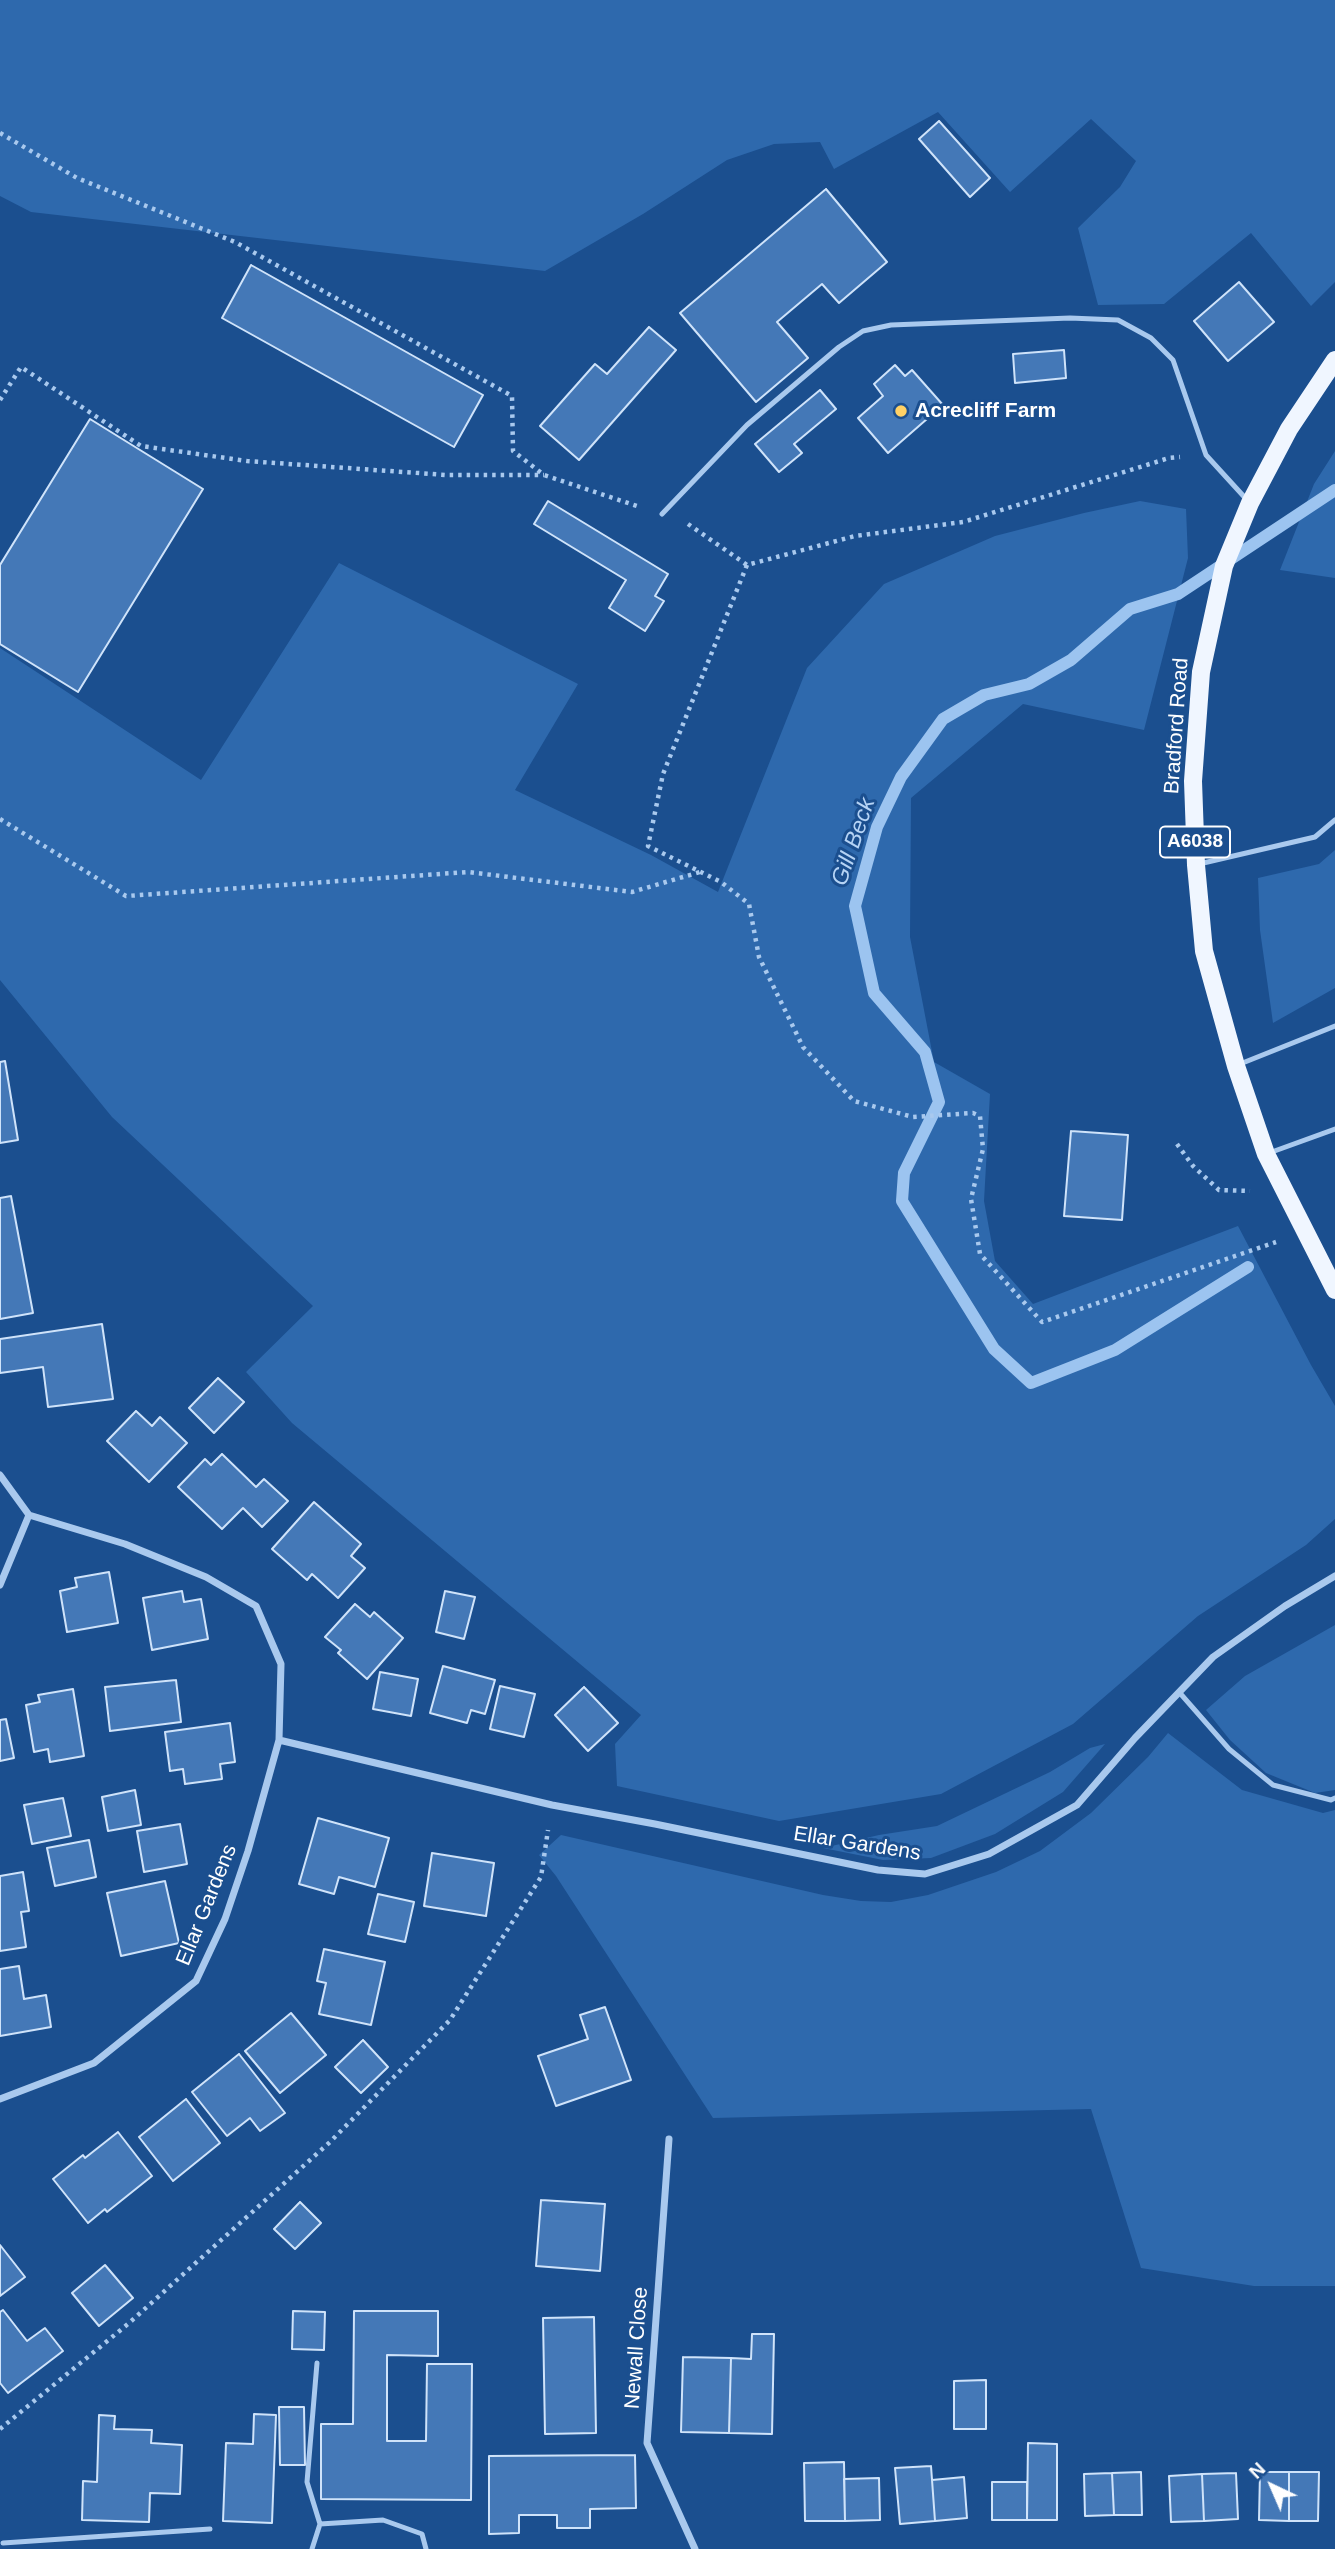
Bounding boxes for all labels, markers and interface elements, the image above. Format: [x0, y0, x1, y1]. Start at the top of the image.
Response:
place label: Acrecliff Farm [915, 398, 1056, 424]
marker: Acrecliff Farm [893, 403, 909, 419]
street label: Bradford Road [1160, 657, 1194, 795]
water label: Gill Beck [826, 795, 882, 889]
road number: A6038 [1160, 827, 1230, 858]
street label: Ellar Gardens [792, 1822, 922, 1866]
street label: Ellar Gardens [171, 1841, 243, 1969]
street label: Newall Close [620, 2286, 654, 2410]
north arrow [1237, 2451, 1307, 2521]
text: N [1245, 2458, 1269, 2483]

